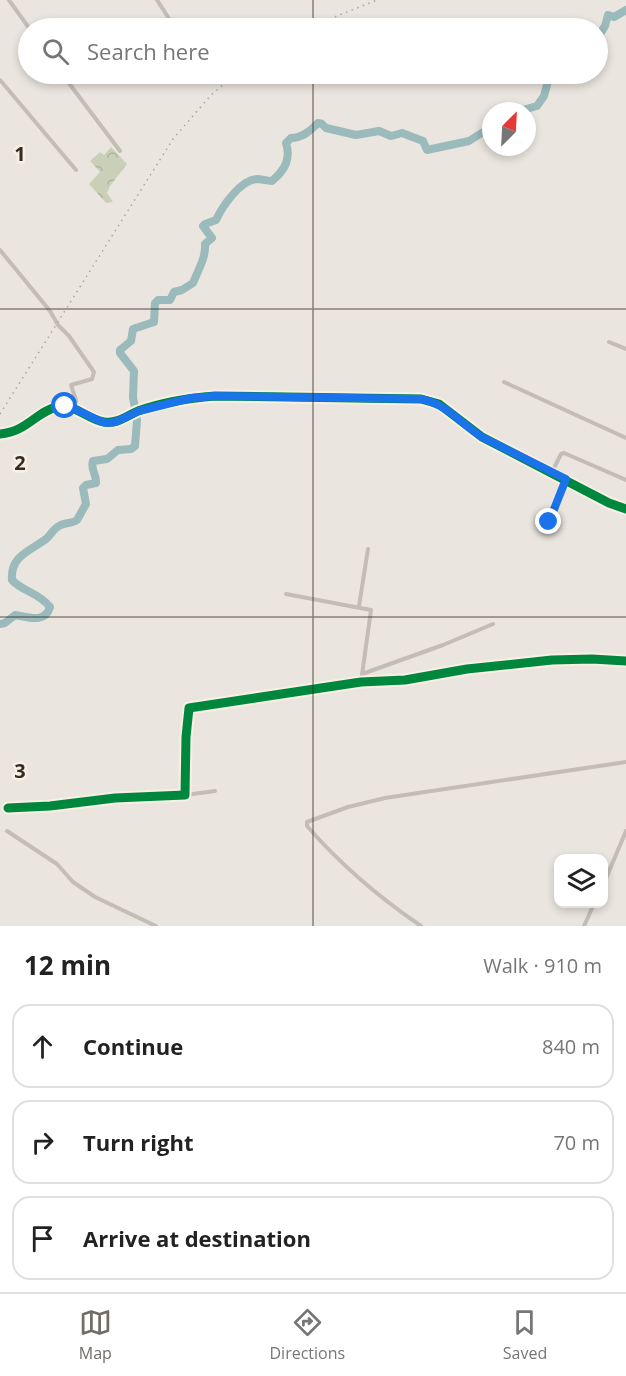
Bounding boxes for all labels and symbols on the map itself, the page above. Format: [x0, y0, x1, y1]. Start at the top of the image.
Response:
north arrow [482, 102, 536, 156]
text: 1 [14, 140, 26, 167]
route start [51, 392, 77, 418]
text: 2 [14, 449, 26, 476]
route end [535, 508, 561, 534]
text: 3 [14, 757, 26, 784]

